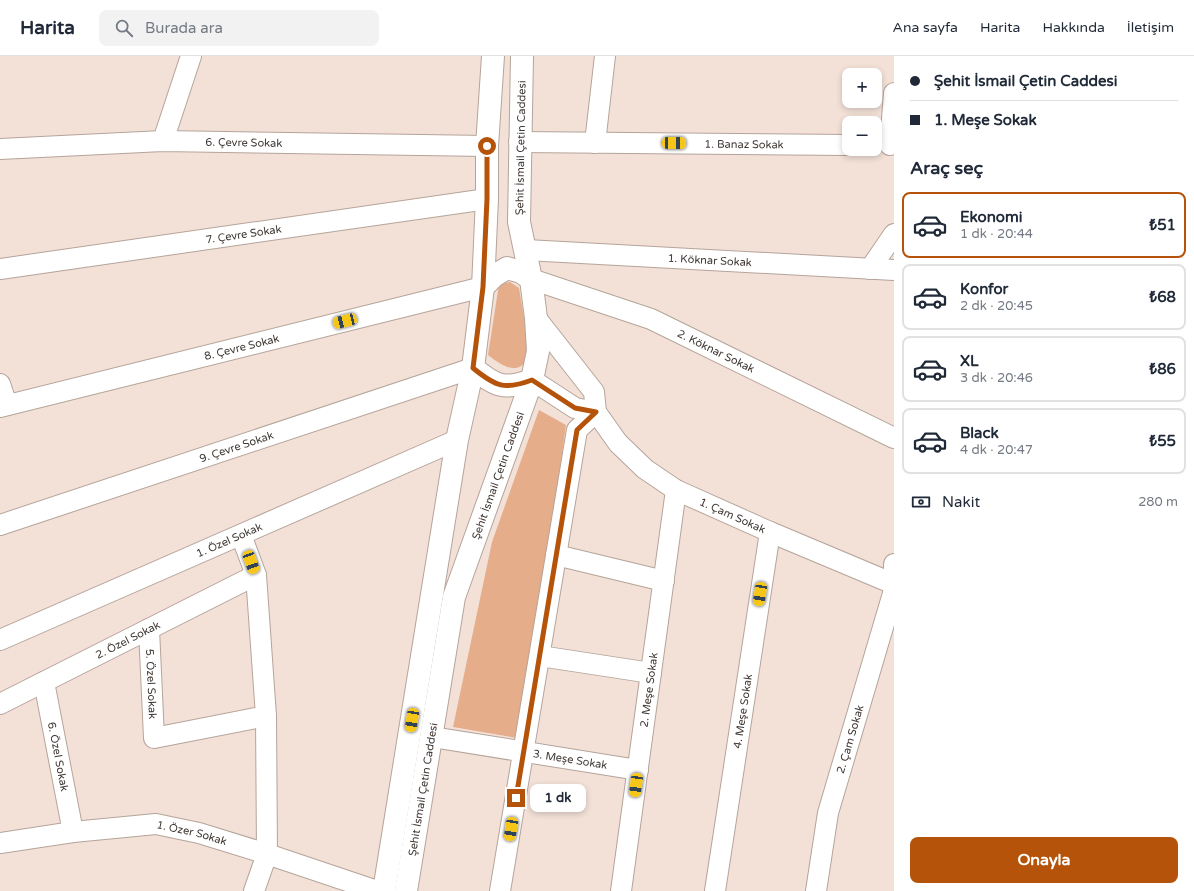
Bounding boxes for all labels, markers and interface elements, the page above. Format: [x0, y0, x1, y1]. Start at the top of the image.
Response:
search box [99, 10, 379, 46]
text: Harita [20, 17, 75, 39]
icon: search [113, 17, 135, 39]
text: Burada ara [145, 19, 223, 37]
text: Ana sayfa [893, 19, 958, 36]
text: Harita [980, 19, 1020, 36]
text: Hakkında [1042, 19, 1105, 36]
text: İletişim [1127, 19, 1174, 36]
map controls [842, 68, 882, 156]
button: + [842, 68, 882, 108]
text: Şehit İsmail Çetin Caddesi [934, 72, 1118, 90]
street label: Şehit İsmail Çetin Caddesi [513, 80, 529, 215]
text: 1. Meşe Sokak [934, 111, 1037, 129]
button: − [842, 116, 882, 156]
street label: 6. Çevre Sokak [205, 136, 282, 150]
route start [478, 137, 496, 155]
car [662, 137, 686, 149]
street label: 1. Banaz Sokak [704, 138, 784, 151]
text: Araç seç [910, 157, 983, 179]
icon: car [912, 207, 948, 243]
text: Ekonomi [960, 208, 1023, 226]
text: ₺51 [1149, 216, 1176, 234]
street label: 7. Çevre Sokak [205, 223, 282, 246]
text: 1 dk · 20:44 [960, 226, 1033, 242]
street label: 1. Köknar Sokak [667, 252, 752, 269]
icon: car [912, 279, 948, 315]
text: Konfor [960, 280, 1008, 298]
text: ₺68 [1149, 288, 1176, 306]
text: 2 dk · 20:45 [960, 298, 1033, 314]
car [332, 312, 358, 330]
street label: 2. Köknar Sokak [675, 327, 757, 376]
street label: 8. Çevre Sokak [203, 332, 281, 363]
icon: car [912, 351, 948, 387]
text: XL [960, 352, 979, 370]
text: ₺86 [1149, 360, 1176, 378]
text: 3 dk · 20:46 [960, 370, 1033, 386]
street label: Şehit İsmail Çetin Caddesi [469, 410, 527, 541]
icon: car [912, 423, 948, 459]
text: Black [960, 424, 999, 442]
street label: 9. Çevre Sokak [198, 429, 275, 465]
text: ₺55 [1149, 432, 1176, 450]
text: 4 dk · 20:47 [960, 442, 1033, 458]
icon: cash [910, 491, 932, 513]
text: Nakit [942, 493, 980, 511]
text: 280 m [1138, 494, 1178, 510]
street label: 1. Çam Sokak [697, 495, 767, 536]
street label: 1. Özel Sokak [194, 520, 264, 560]
car [241, 549, 261, 575]
car [752, 581, 768, 607]
street label: 2. Özel Sokak [94, 618, 162, 662]
street label: 5. Özel Sokak [143, 649, 159, 719]
street label: 2. Meşe Sokak [638, 652, 661, 728]
street label: 4. Meşe Sokak [731, 673, 755, 749]
street label: 2. Çam Sokak [834, 703, 867, 775]
car [404, 707, 420, 733]
street label: 6. Özel Sokak [45, 721, 71, 793]
street label: Şehit İsmail Çetin Caddesi [406, 722, 440, 857]
street label: 3. Meşe Sokak [532, 747, 608, 772]
car [628, 772, 644, 798]
callout: 1 dk [530, 784, 586, 812]
route end [507, 789, 525, 807]
text: 1 dk [545, 790, 571, 806]
car [503, 816, 519, 842]
street label: 1. Özer Sokak [155, 818, 228, 848]
button: Onayla [910, 837, 1178, 883]

